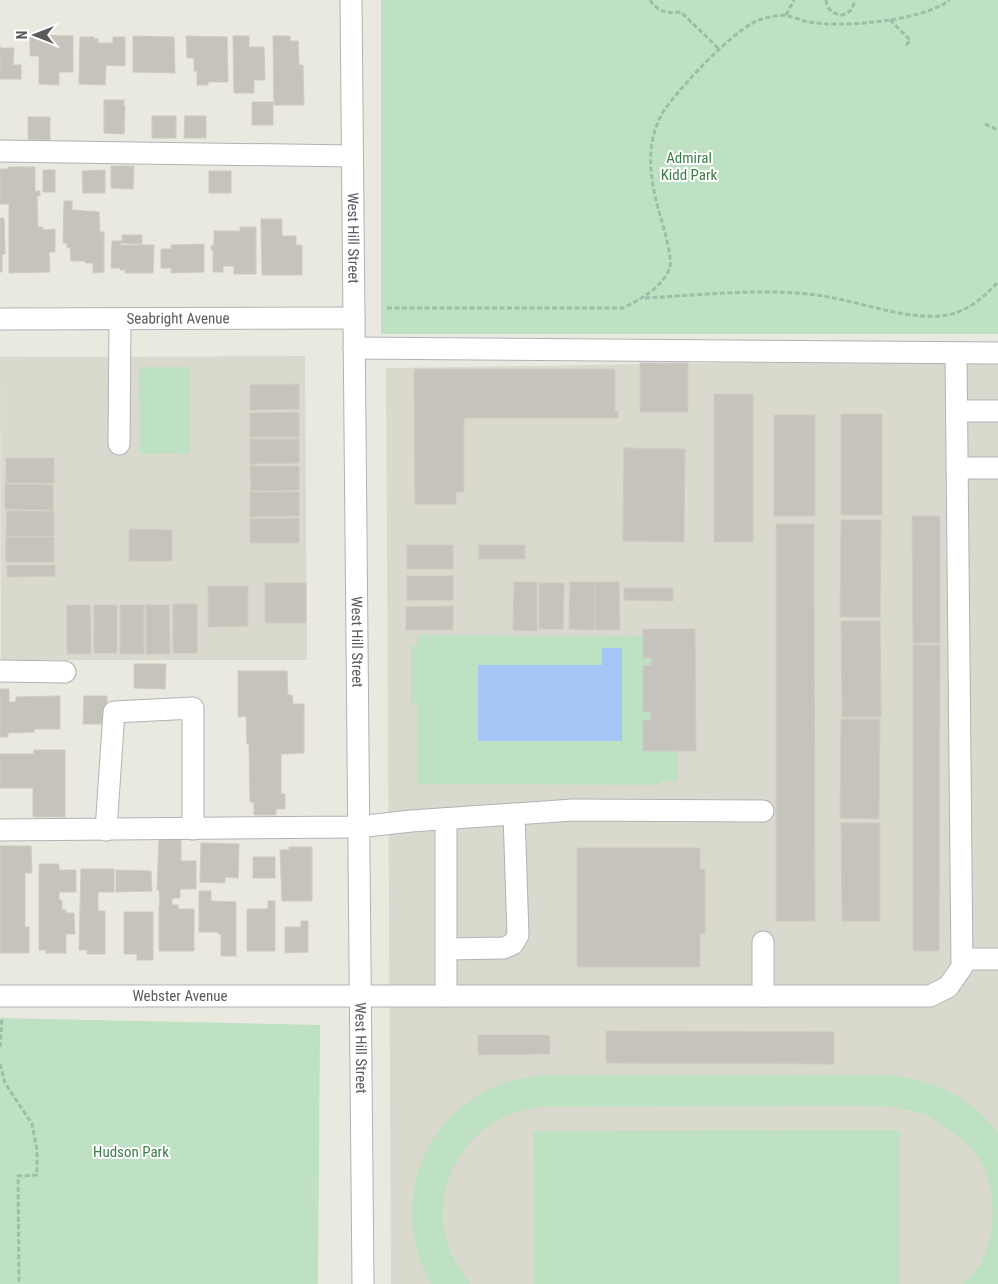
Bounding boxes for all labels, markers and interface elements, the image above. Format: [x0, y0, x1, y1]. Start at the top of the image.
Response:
north arrow [10, 10, 60, 60]
text: N [14, 31, 30, 39]
park label: Admiral Kidd Park [661, 149, 718, 184]
street label: West Hill Street [344, 192, 363, 284]
street label: Seabright Avenue [126, 309, 230, 328]
street label: West Hill Street [348, 596, 366, 688]
street label: Webster Avenue [132, 987, 228, 1005]
street label: West Hill Street [351, 1002, 370, 1094]
park label: Hudson Park [93, 1143, 169, 1161]

